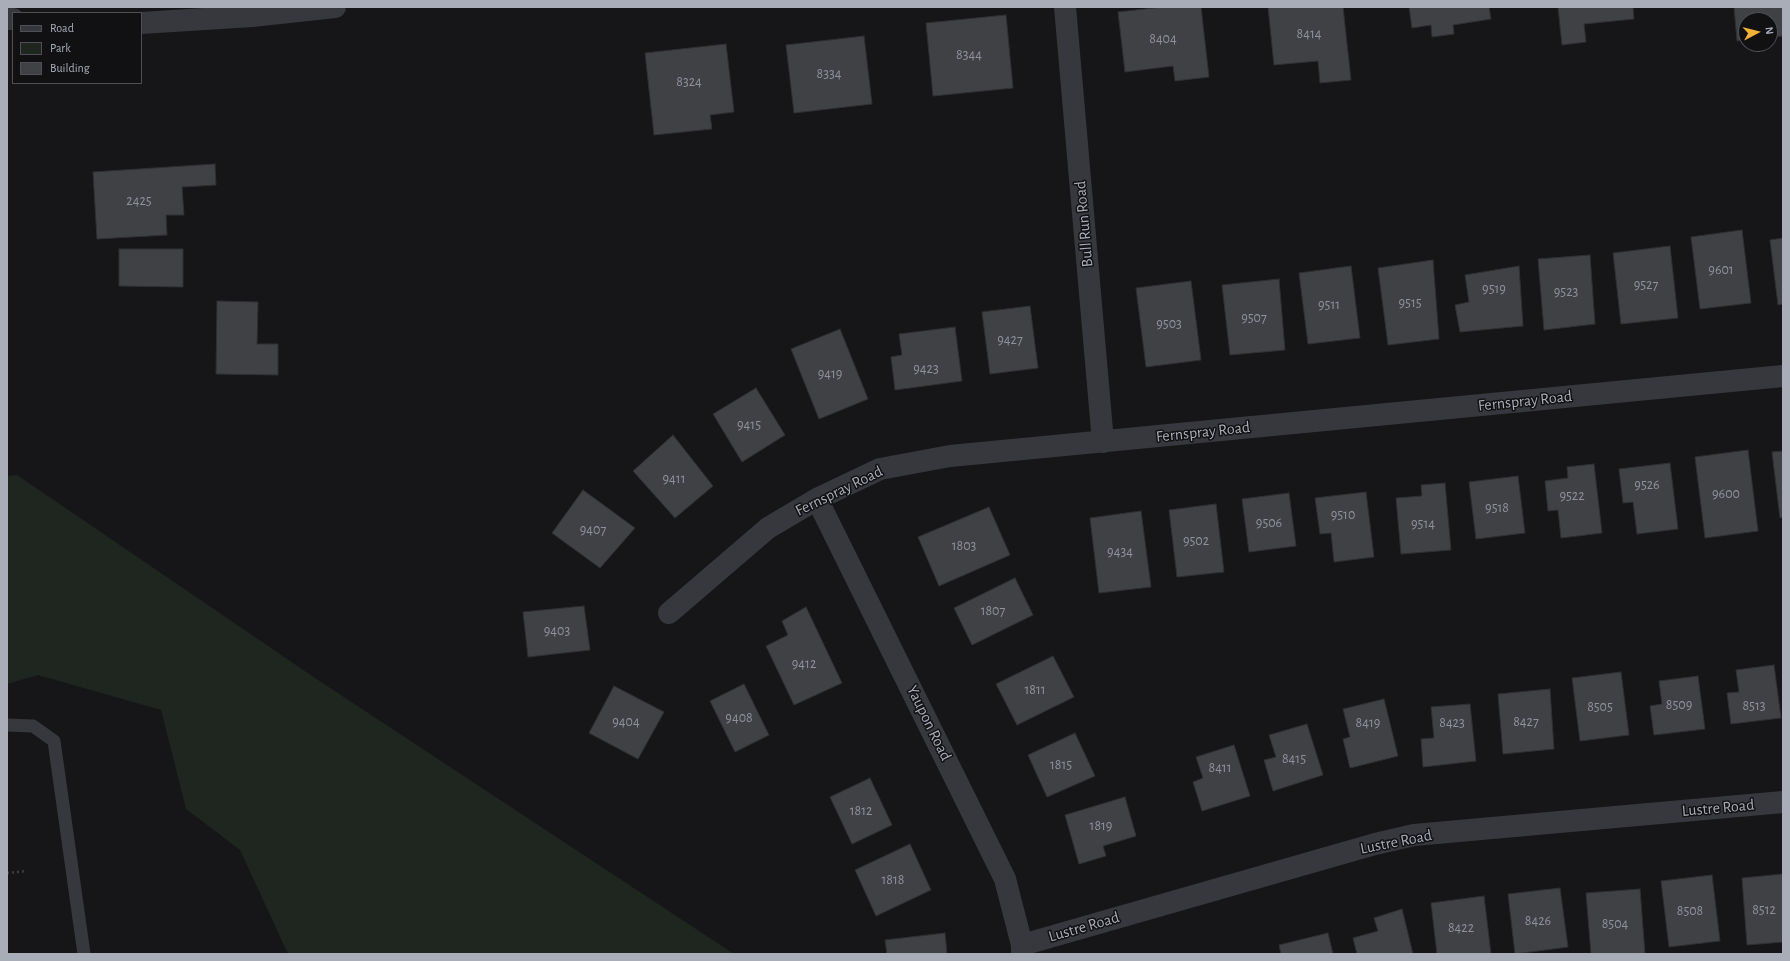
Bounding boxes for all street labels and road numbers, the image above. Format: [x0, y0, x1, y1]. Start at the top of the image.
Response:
street label: Bull Run Road [1071, 180, 1097, 268]
street label: Fernspray Road [1477, 387, 1573, 415]
street label: Fernspray Road [1155, 418, 1251, 446]
street label: Fernspray Road [792, 462, 886, 520]
street label: Yaupon Road [903, 682, 955, 764]
street label: Lustre Road [1681, 795, 1755, 821]
street label: Lustre Road [1358, 826, 1434, 858]
street label: Lustre Road [1046, 908, 1122, 946]

